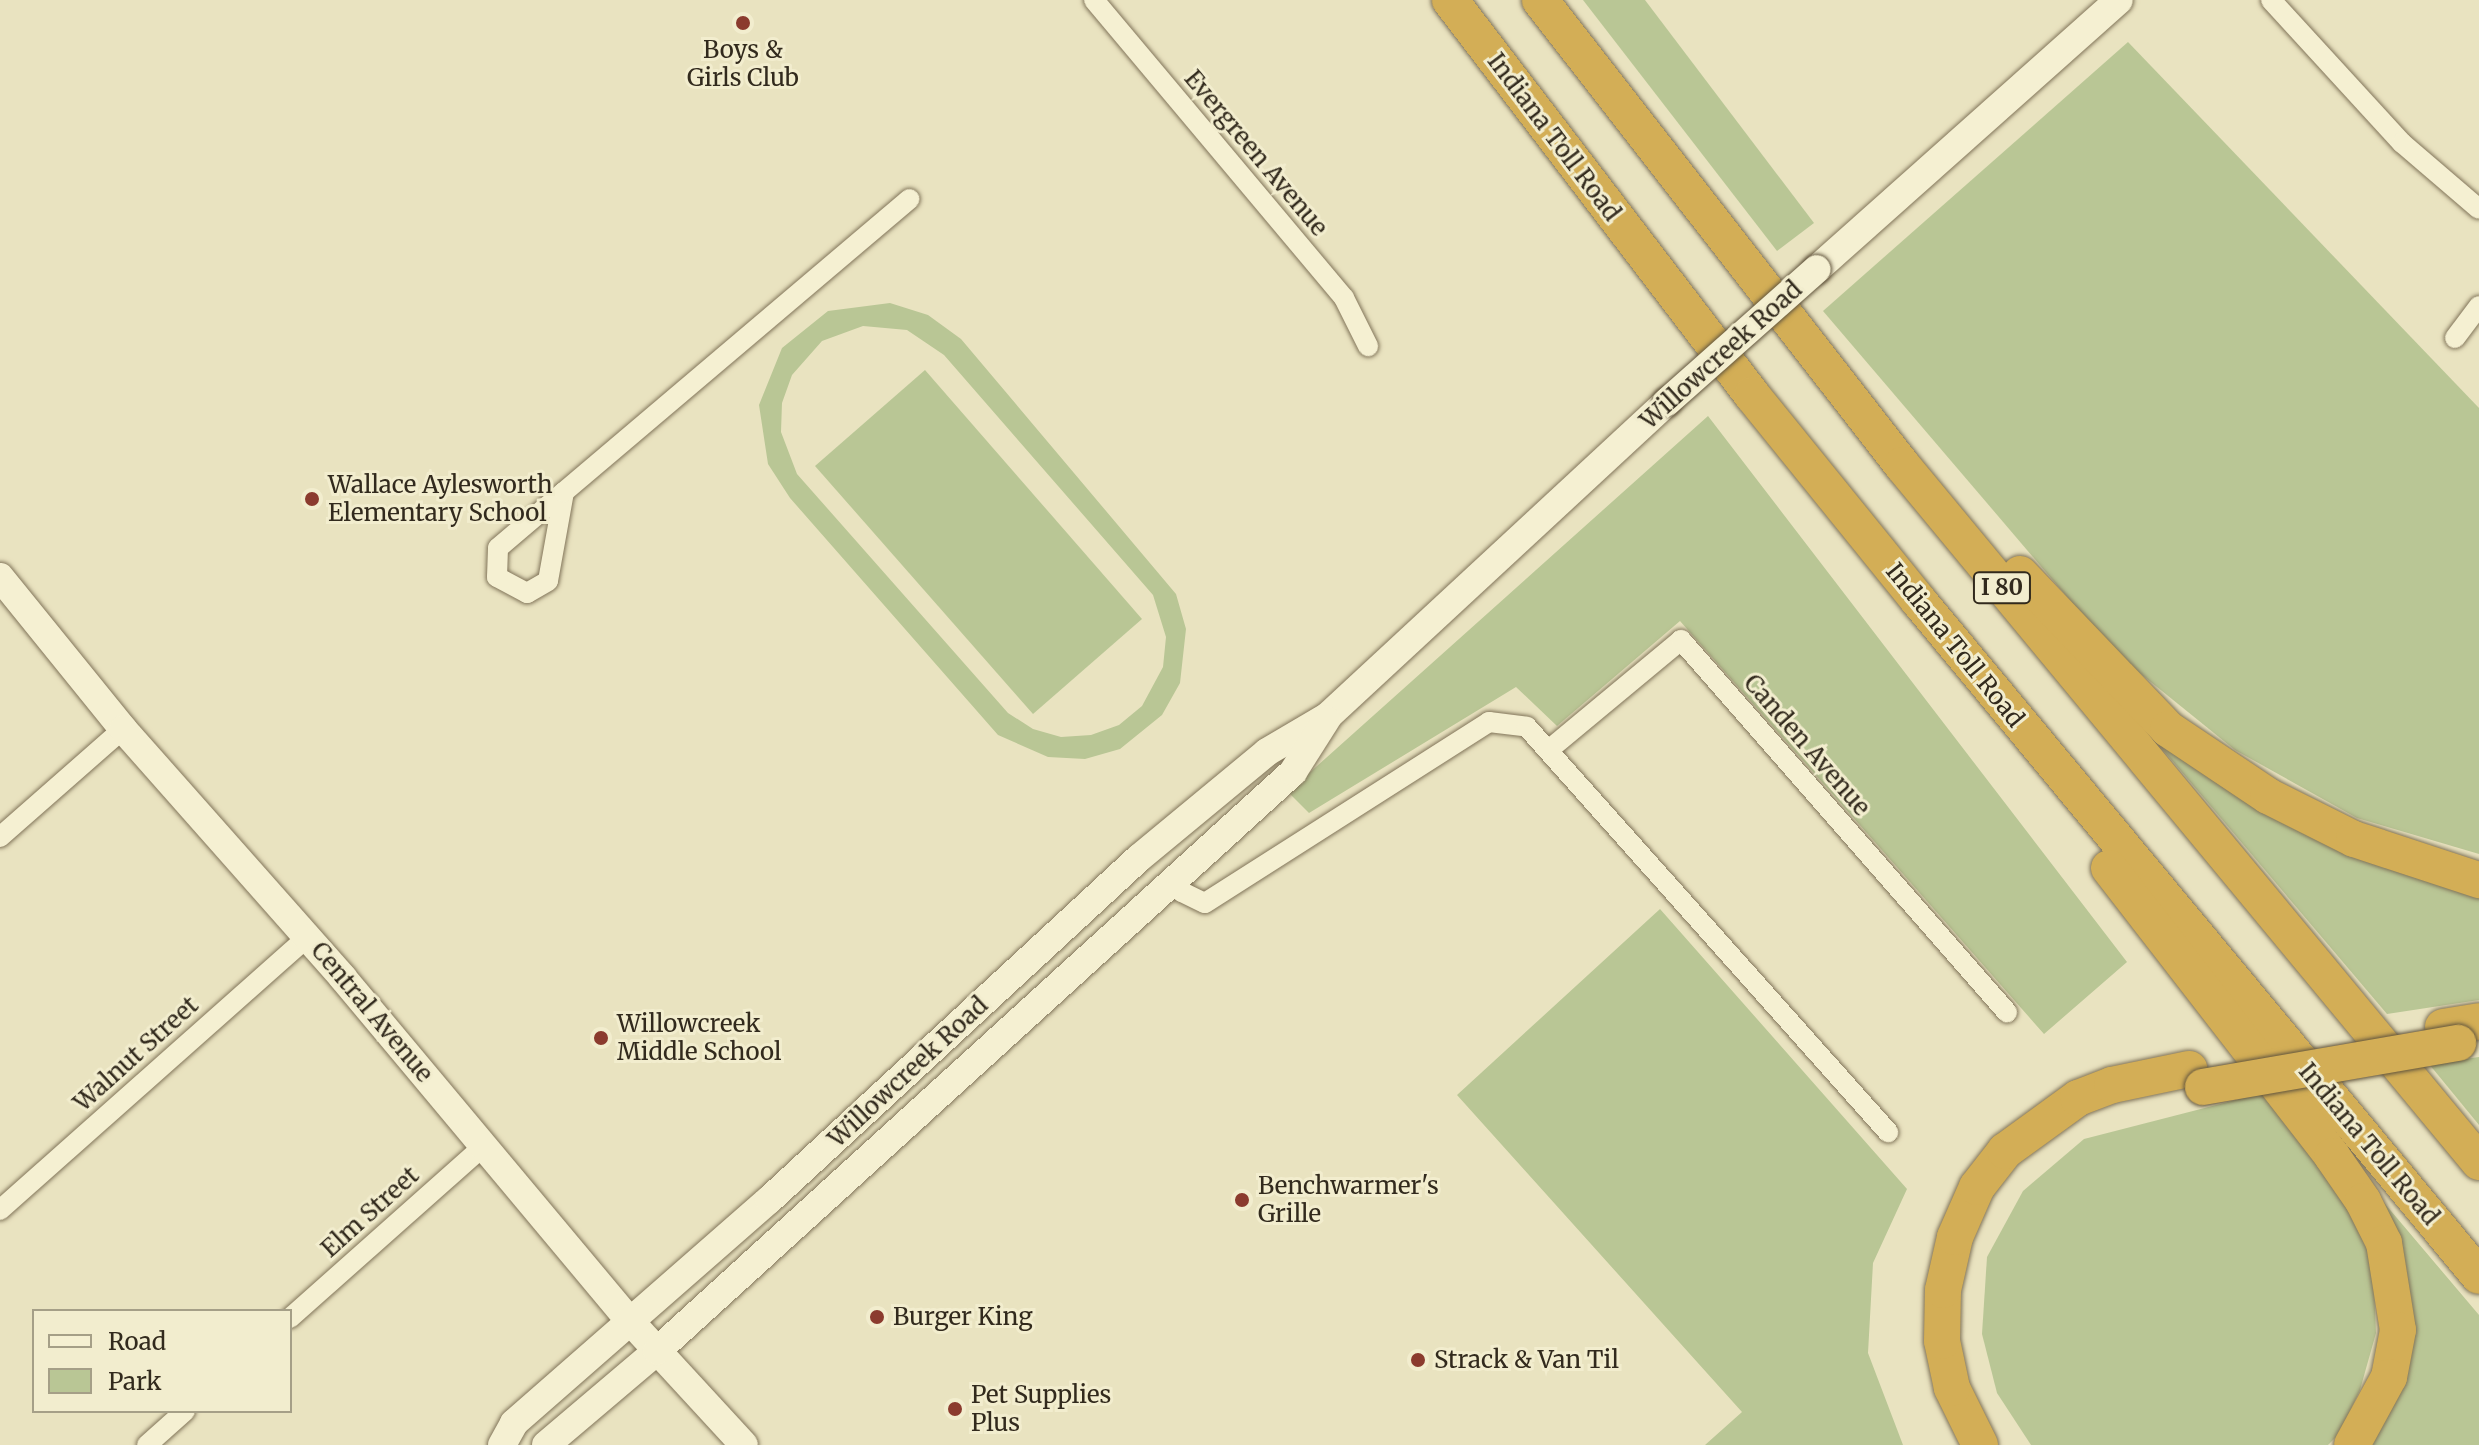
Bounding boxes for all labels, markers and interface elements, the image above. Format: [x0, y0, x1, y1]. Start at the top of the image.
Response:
marker: Boys & Girls Club [734, 14, 752, 32]
place label: Boys & Girls Club [687, 36, 799, 92]
street label: Indiana Toll Road [1482, 47, 1626, 227]
street label: Evergreen Avenue [1178, 64, 1334, 242]
street label: Willowcreek Road [1634, 275, 1808, 435]
place label: Wallace Aylesworth Elementary School [328, 471, 553, 527]
marker: Wallace Aylesworth Elementary School [303, 490, 321, 508]
street label: Indiana Toll Road [1880, 557, 2030, 733]
road number: I 80 [1972, 570, 2032, 606]
street label: Canden Avenue [1738, 669, 1876, 821]
street label: Central Avenue [305, 936, 439, 1088]
street label: Walnut Street [68, 991, 204, 1117]
street label: Willowcreek Road [822, 991, 994, 1153]
place label: Willowcreek Middle School [617, 1010, 781, 1066]
marker: Willowcreek Middle School [592, 1029, 610, 1047]
street label: Indiana Toll Road [2293, 1057, 2445, 1231]
street label: Elm Street [315, 1161, 425, 1263]
place label: Benchwarmer's Grille [1258, 1172, 1439, 1228]
marker: Benchwarmer's Grille [1233, 1191, 1251, 1209]
place label: Burger King [893, 1303, 1033, 1331]
marker: Burger King [868, 1308, 886, 1326]
legend [32, 1309, 292, 1413]
text: Road [108, 1326, 166, 1357]
place label: Strack & Van Til [1434, 1346, 1619, 1374]
marker: Strack & Van Til [1409, 1351, 1427, 1369]
text: Park [108, 1366, 161, 1397]
place label: Pet Supplies Plus [971, 1381, 1111, 1437]
marker: Pet Supplies Plus [946, 1400, 964, 1418]

